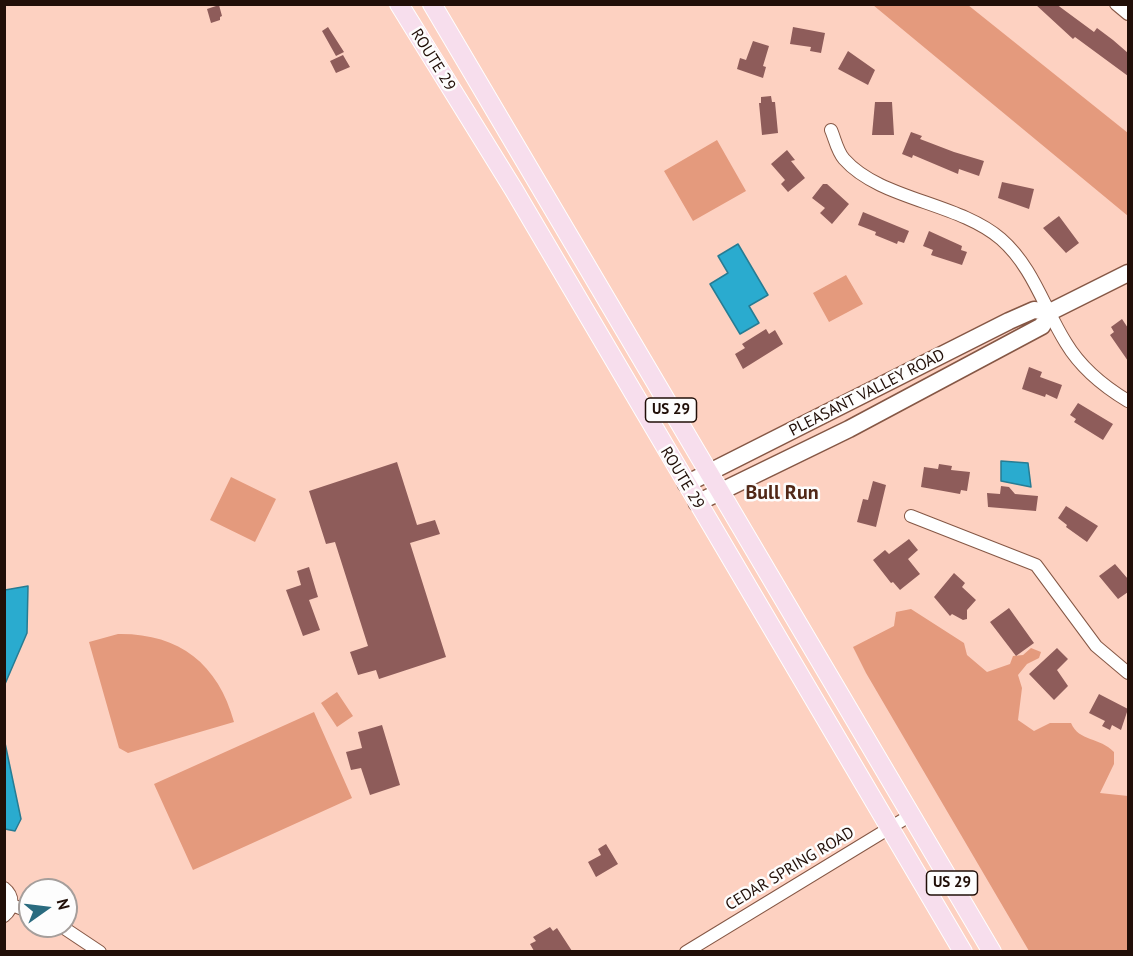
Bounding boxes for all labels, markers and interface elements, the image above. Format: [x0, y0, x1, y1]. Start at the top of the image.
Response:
street label: ROUTE 29 [406, 26, 460, 94]
street label: PLEASANT VALLEY ROAD [786, 345, 948, 441]
road number: US 29 [646, 398, 696, 422]
street label: ROUTE 29 [656, 443, 708, 513]
district label: Bull Run [745, 481, 819, 505]
street label: CEDAR SPRING ROAD [722, 823, 858, 915]
road number: US 29 [926, 871, 978, 895]
north arrow [18, 878, 78, 938]
text: N [53, 897, 74, 912]

